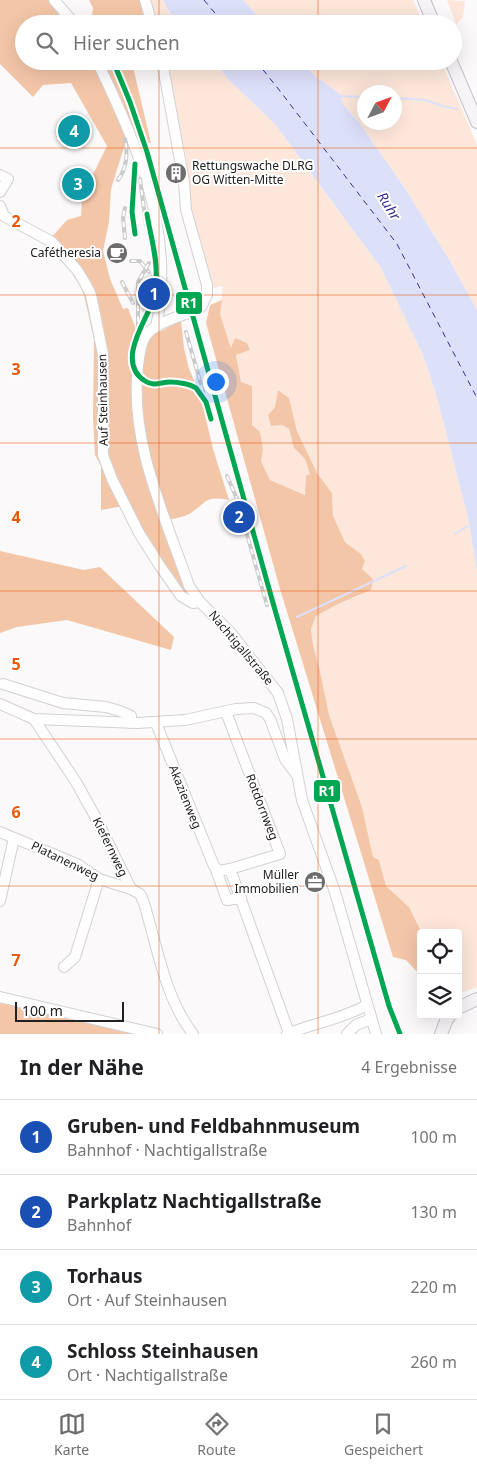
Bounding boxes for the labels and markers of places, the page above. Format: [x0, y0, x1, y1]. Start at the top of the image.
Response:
pin: 4 [58, 112, 90, 150]
place label: Rettungswache DLRG OG Witten-Mitte [192, 157, 313, 188]
building icon: Rettungswache DLRG OG Witten-Mitte [164, 161, 188, 185]
pin: 3 [62, 165, 94, 203]
cafe icon: Cafétheresia [105, 241, 129, 265]
place label: Cafétheresia [30, 244, 101, 261]
pin: 1 [138, 275, 170, 313]
pin: 2 [223, 498, 255, 536]
place label: Müller Immobilien [234, 866, 299, 897]
office icon: Müller Immobilien [303, 870, 327, 894]

